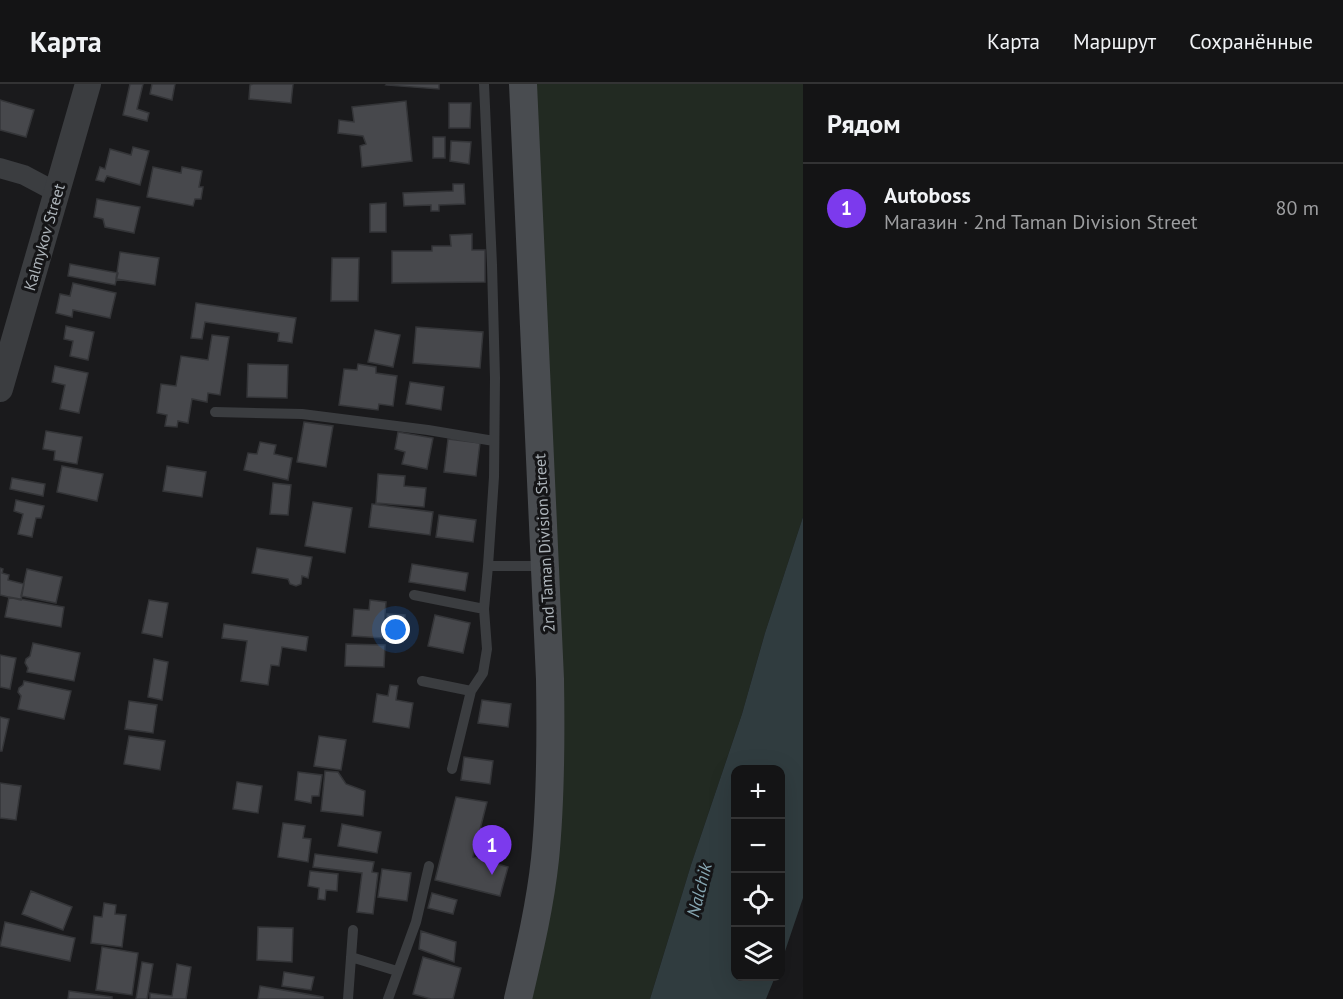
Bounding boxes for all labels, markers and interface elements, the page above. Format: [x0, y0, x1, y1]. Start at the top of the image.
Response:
text: Карта [30, 23, 102, 60]
text: Карта [987, 28, 1040, 55]
text: Маршрут [1073, 28, 1156, 55]
text: Сохранённые [1189, 28, 1313, 55]
text: Рядом [827, 107, 901, 140]
street label: Kalmykov Street [19, 181, 69, 293]
text: Autoboss [884, 181, 971, 209]
text: 1 [841, 195, 852, 221]
text: 80 m [1276, 195, 1319, 221]
text: Магазин · 2nd Taman Division Street [884, 209, 1198, 235]
street label: 2nd Taman Division Street [529, 452, 559, 633]
your location [381, 615, 410, 644]
map controls [731, 765, 785, 981]
button: + [731, 765, 785, 819]
button: − [731, 819, 785, 873]
pin: 1 [472, 826, 512, 875]
water label: Nalchik [681, 860, 717, 919]
button: locate [731, 873, 785, 927]
button: layers [731, 927, 785, 981]

